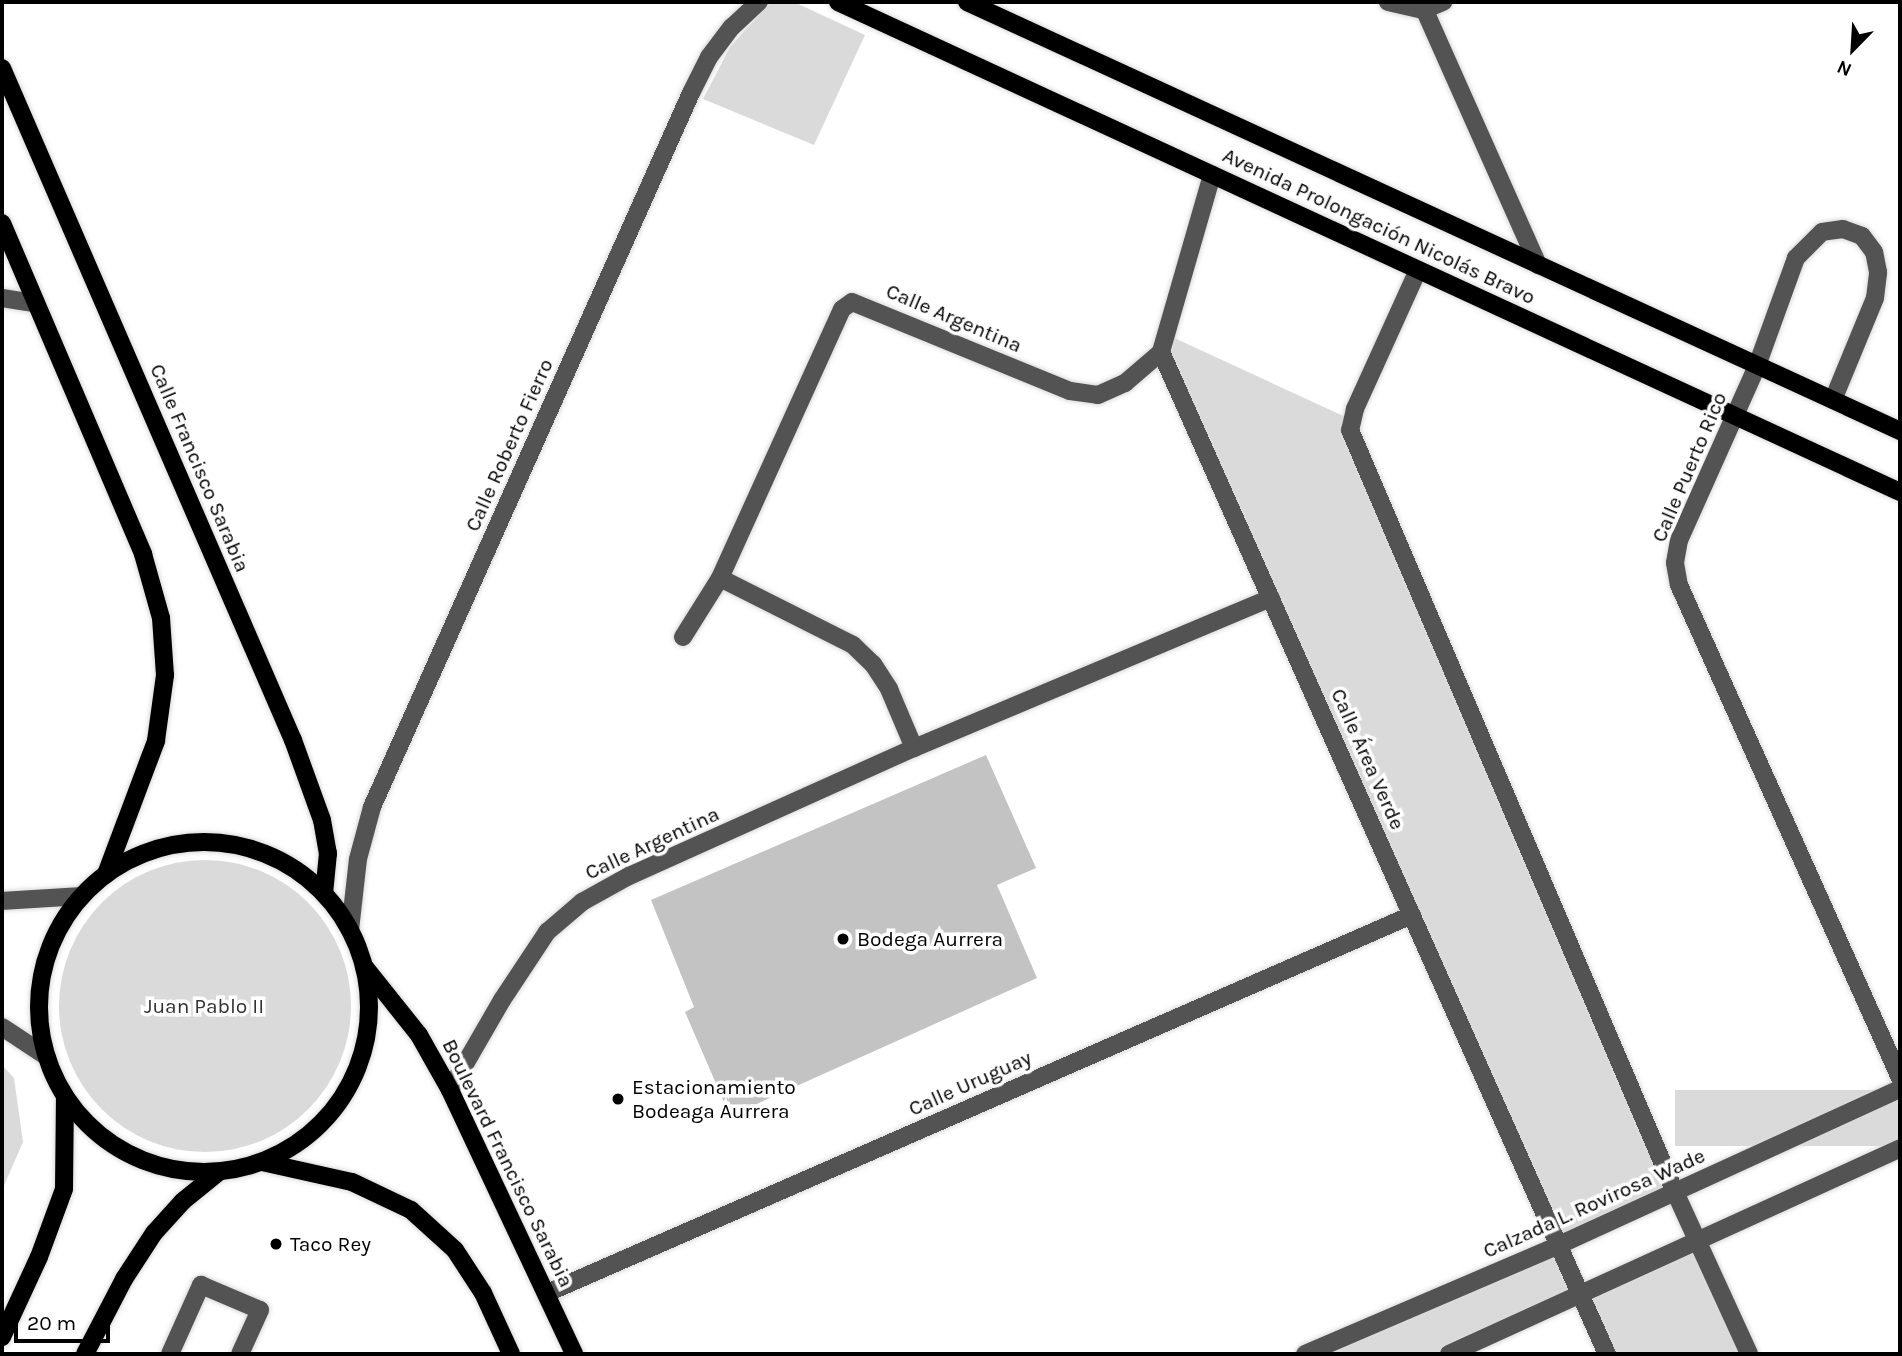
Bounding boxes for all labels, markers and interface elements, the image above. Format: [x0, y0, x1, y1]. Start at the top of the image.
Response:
north arrow [1818, 14, 1888, 84]
text: N [1834, 55, 1855, 81]
street label: Avenida Prolongación Nicolás Bravo [1219, 142, 1539, 310]
street label: Calle Argentina [882, 278, 1026, 358]
street label: Calle Roberto Fierro [460, 355, 558, 535]
street label: Calle Francisco Sarabia [145, 360, 255, 576]
street label: Calle Puerto Rico [1646, 388, 1732, 546]
street label: Calle Área Verde [1326, 685, 1410, 833]
street label: Calle Argentina [581, 801, 723, 885]
place label: Bodega Aurrera [857, 926, 1003, 952]
marker: Bodega Aurrera [835, 931, 851, 947]
park label: Juan Pablo II [144, 993, 264, 1019]
street label: Boulevard Francisco Sarabia [437, 1035, 579, 1291]
street label: Calle Uruguay [905, 1045, 1035, 1121]
place label: Estacionamiento Bodeaga Aurrera [632, 1074, 796, 1124]
marker: Estacionamiento Bodeaga Aurrera [610, 1091, 626, 1107]
street label: Calzada L. Rovirosa Wade [1479, 1143, 1709, 1263]
place label: Taco Rey [290, 1231, 371, 1257]
marker: Taco Rey [268, 1236, 284, 1252]
scale bar [18, 1296, 114, 1340]
text: 20 m [27, 1311, 76, 1335]

